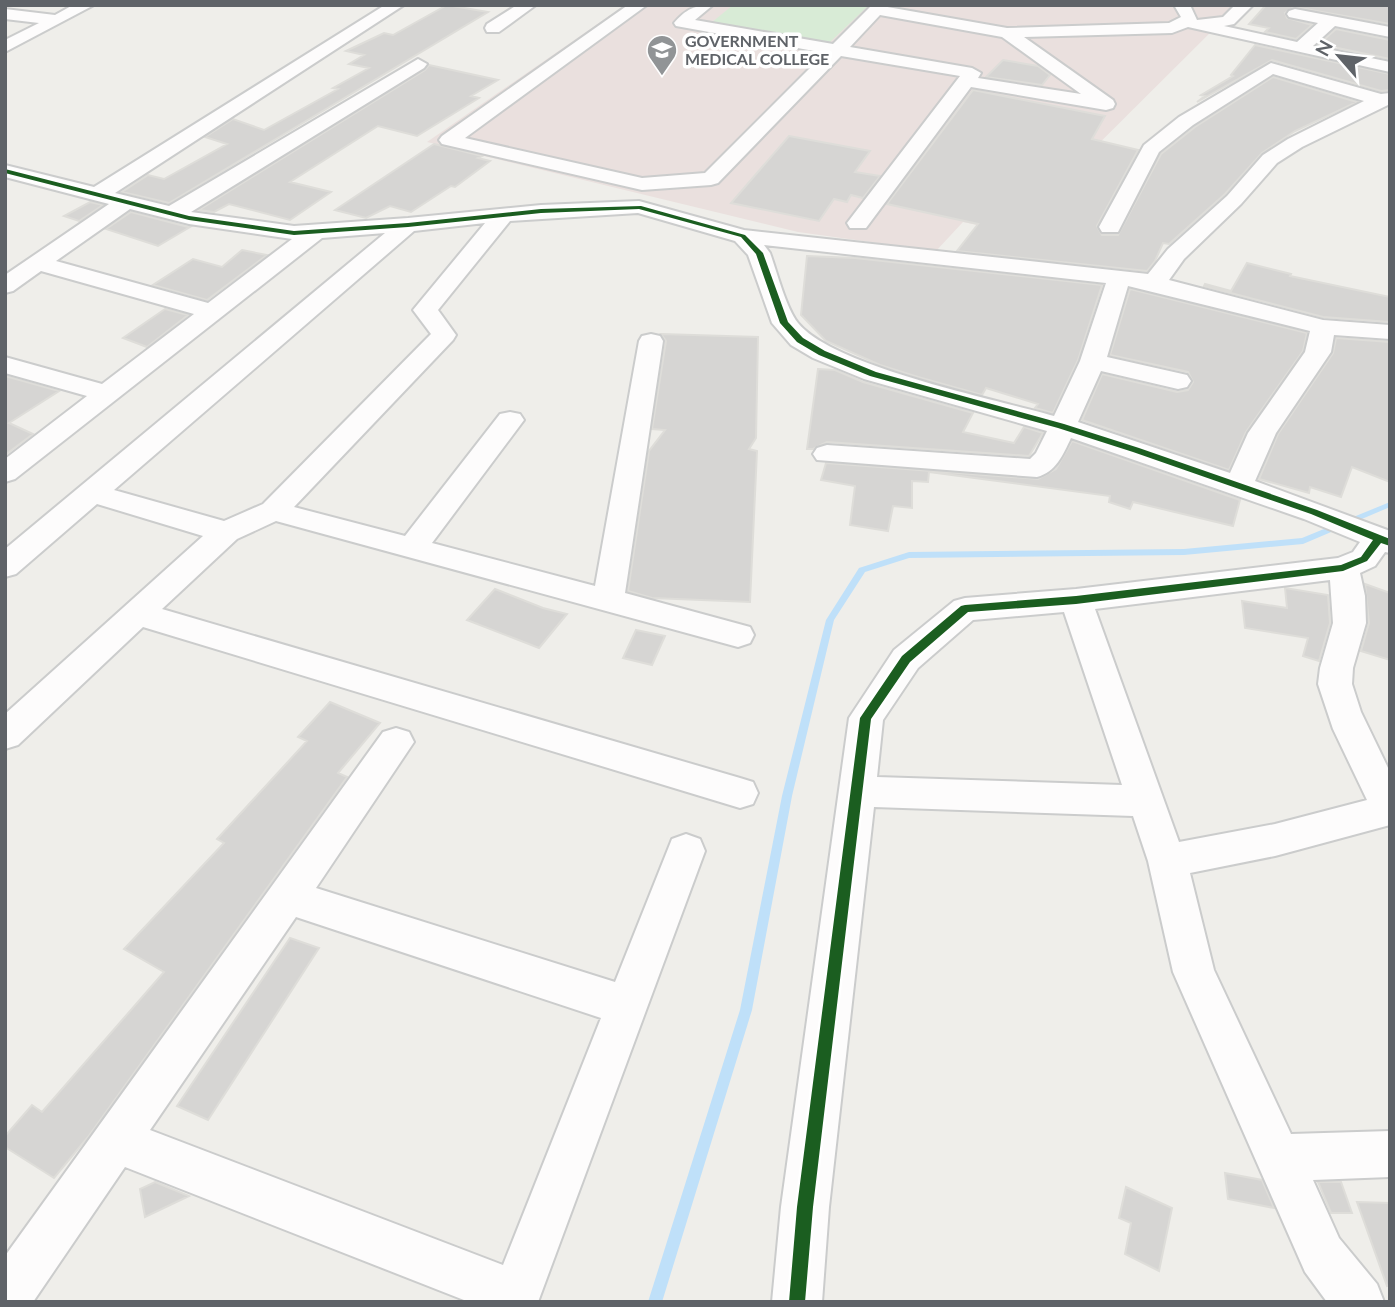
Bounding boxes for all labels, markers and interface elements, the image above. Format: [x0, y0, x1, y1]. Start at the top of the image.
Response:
north arrow [1304, 21, 1374, 91]
place label: GOVERNMENT MEDICAL COLLEGE [685, 31, 829, 68]
school or university icon: GOVERNMENT MEDICAL COLLEGE [645, 33, 679, 77]
text: N [1310, 36, 1337, 60]

